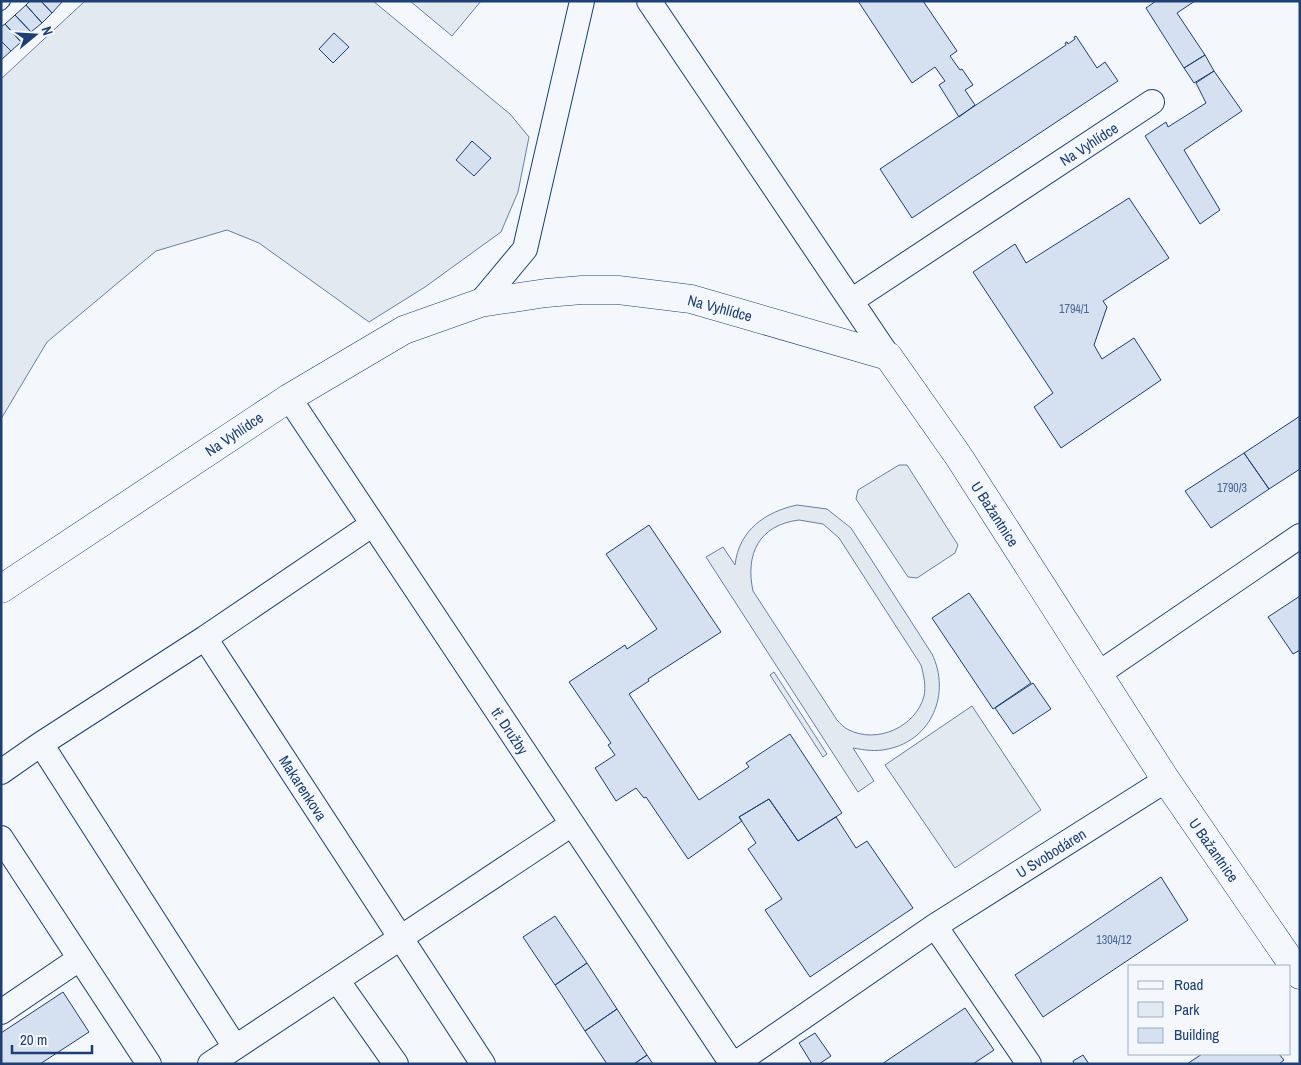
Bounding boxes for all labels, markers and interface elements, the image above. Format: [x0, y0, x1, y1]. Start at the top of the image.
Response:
north arrow [10, 10, 60, 60]
text: N [38, 24, 57, 38]
street label: Na Vyhlídce [1056, 117, 1122, 171]
street label: Na Vyhlídce [685, 289, 755, 327]
house number: 1794/1 [1059, 301, 1090, 317]
street label: Na Vyhlídce [201, 407, 267, 461]
street label: U Bažantnice [966, 477, 1024, 551]
house number: 1790/3 [1217, 480, 1247, 496]
street label: tř. Družby [487, 703, 534, 759]
street label: Makarenkova [274, 751, 332, 825]
street label: U Bažantnice [1184, 814, 1244, 886]
street label: U Svobodáren [1012, 823, 1090, 883]
house number: 1304/12 [1096, 932, 1132, 948]
legend [1128, 965, 1291, 1055]
text: Road [1174, 974, 1203, 995]
text: Park [1174, 999, 1200, 1020]
scale bar [12, 1022, 92, 1054]
text: Building [1174, 1024, 1219, 1045]
text: 20 m [20, 1029, 47, 1050]

